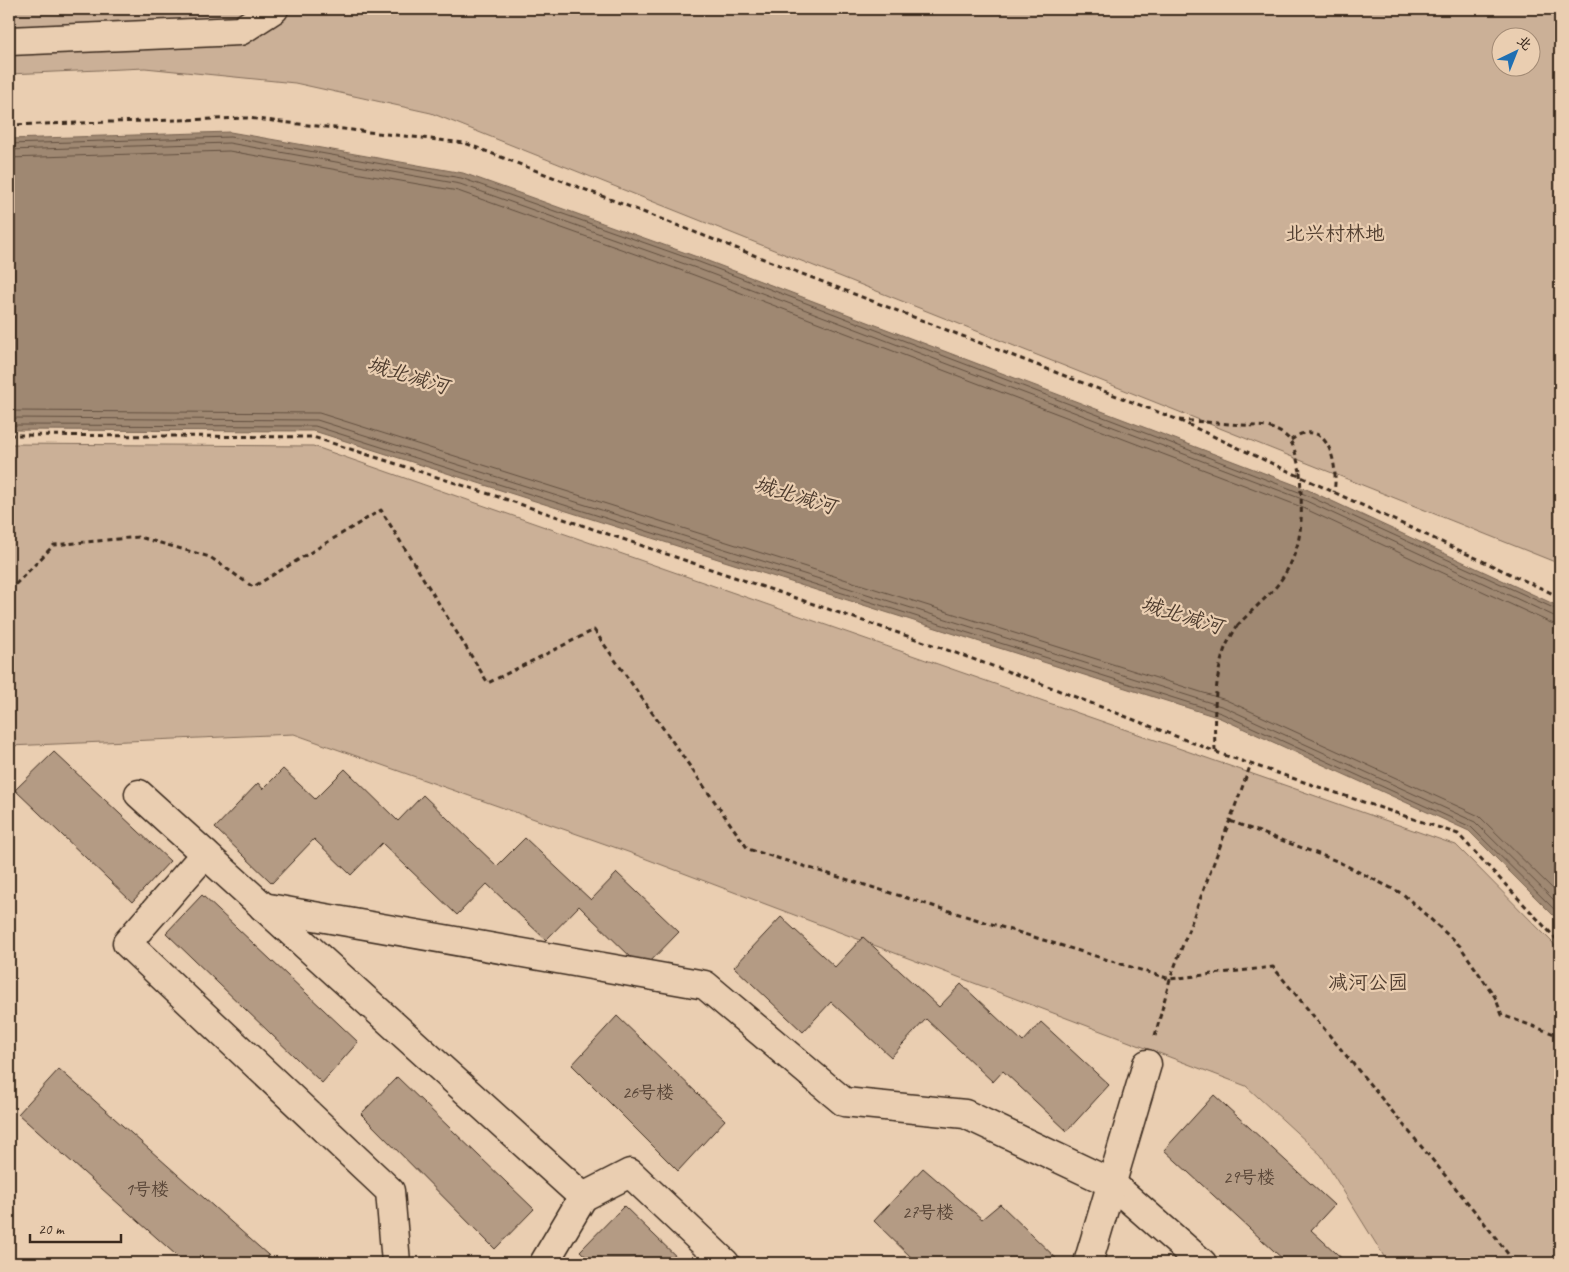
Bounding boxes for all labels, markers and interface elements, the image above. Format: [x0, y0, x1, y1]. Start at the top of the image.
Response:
north arrow [1492, 28, 1542, 78]
text: 北 [1514, 32, 1535, 54]
park label: 北兴村林地 [1285, 221, 1385, 246]
water label: 城北减河 [364, 350, 455, 401]
water label: 城北减河 [751, 470, 842, 521]
water label: 城北减河 [1138, 590, 1229, 641]
park label: 减河公园 [1328, 970, 1408, 995]
house number: 26号楼 [622, 1081, 674, 1103]
house number: 29号楼 [1223, 1166, 1275, 1188]
house number: 1号楼 [125, 1178, 169, 1200]
house number: 27号楼 [902, 1201, 954, 1223]
scale bar [30, 1212, 121, 1244]
text: 20 m [38, 1220, 65, 1239]

